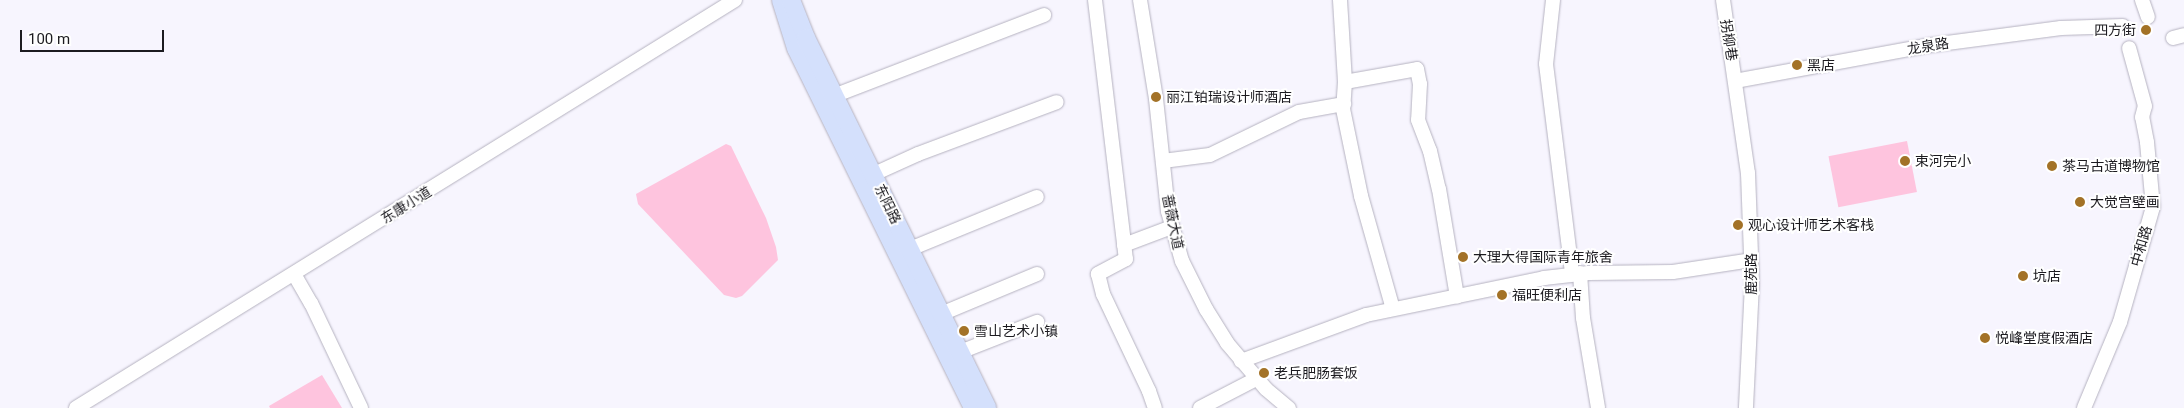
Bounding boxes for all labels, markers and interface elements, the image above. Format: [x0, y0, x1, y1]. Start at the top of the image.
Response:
street label: 拐柳巷 [1717, 18, 1741, 62]
scale bar [22, 20, 166, 52]
place label: 四方街 [2094, 22, 2136, 38]
marker: 四方街 [2140, 24, 2152, 36]
text: 100 m [28, 30, 70, 48]
street label: 龙泉路 [1906, 34, 1950, 58]
place label: 黑店 [1807, 57, 1835, 73]
marker: 黑店 [1791, 59, 1803, 71]
place label: 丽江铂瑞设计师酒店 [1166, 89, 1292, 105]
marker: 丽江铂瑞设计师酒店 [1150, 91, 1162, 103]
place label: 束河完小 [1915, 153, 1971, 169]
marker: 束河完小 [1899, 155, 1911, 167]
place label: 茶马古道博物馆 [2062, 158, 2160, 174]
marker: 茶马古道博物馆 [2046, 160, 2058, 172]
street label: 东阳路 [871, 181, 905, 227]
street label: 东康小道 [378, 183, 434, 227]
street label: 蔷薇大道 [1159, 193, 1187, 251]
place label: 大觉宫壁画 [2090, 194, 2160, 210]
marker: 大觉宫壁画 [2074, 196, 2086, 208]
place label: 观心设计师艺术客栈 [1748, 217, 1874, 233]
marker: 观心设计师艺术客栈 [1732, 219, 1744, 231]
street label: 中和路 [2127, 223, 2155, 269]
place label: 大理大得国际青年旅舍 [1473, 249, 1613, 265]
marker: 大理大得国际青年旅舍 [1457, 251, 1469, 263]
street label: 鹿苑路 [1743, 253, 1759, 295]
place label: 坑店 [2033, 268, 2061, 284]
marker: 坑店 [2017, 270, 2029, 282]
place label: 福旺便利店 [1512, 287, 1582, 303]
marker: 福旺便利店 [1496, 289, 1508, 301]
place label: 雪山艺术小镇 [974, 323, 1058, 339]
marker: 雪山艺术小镇 [958, 325, 970, 337]
place label: 悦峰堂度假酒店 [1995, 330, 2093, 346]
marker: 悦峰堂度假酒店 [1979, 332, 1991, 344]
place label: 老兵肥肠套饭 [1274, 365, 1358, 381]
marker: 老兵肥肠套饭 [1258, 367, 1270, 379]

